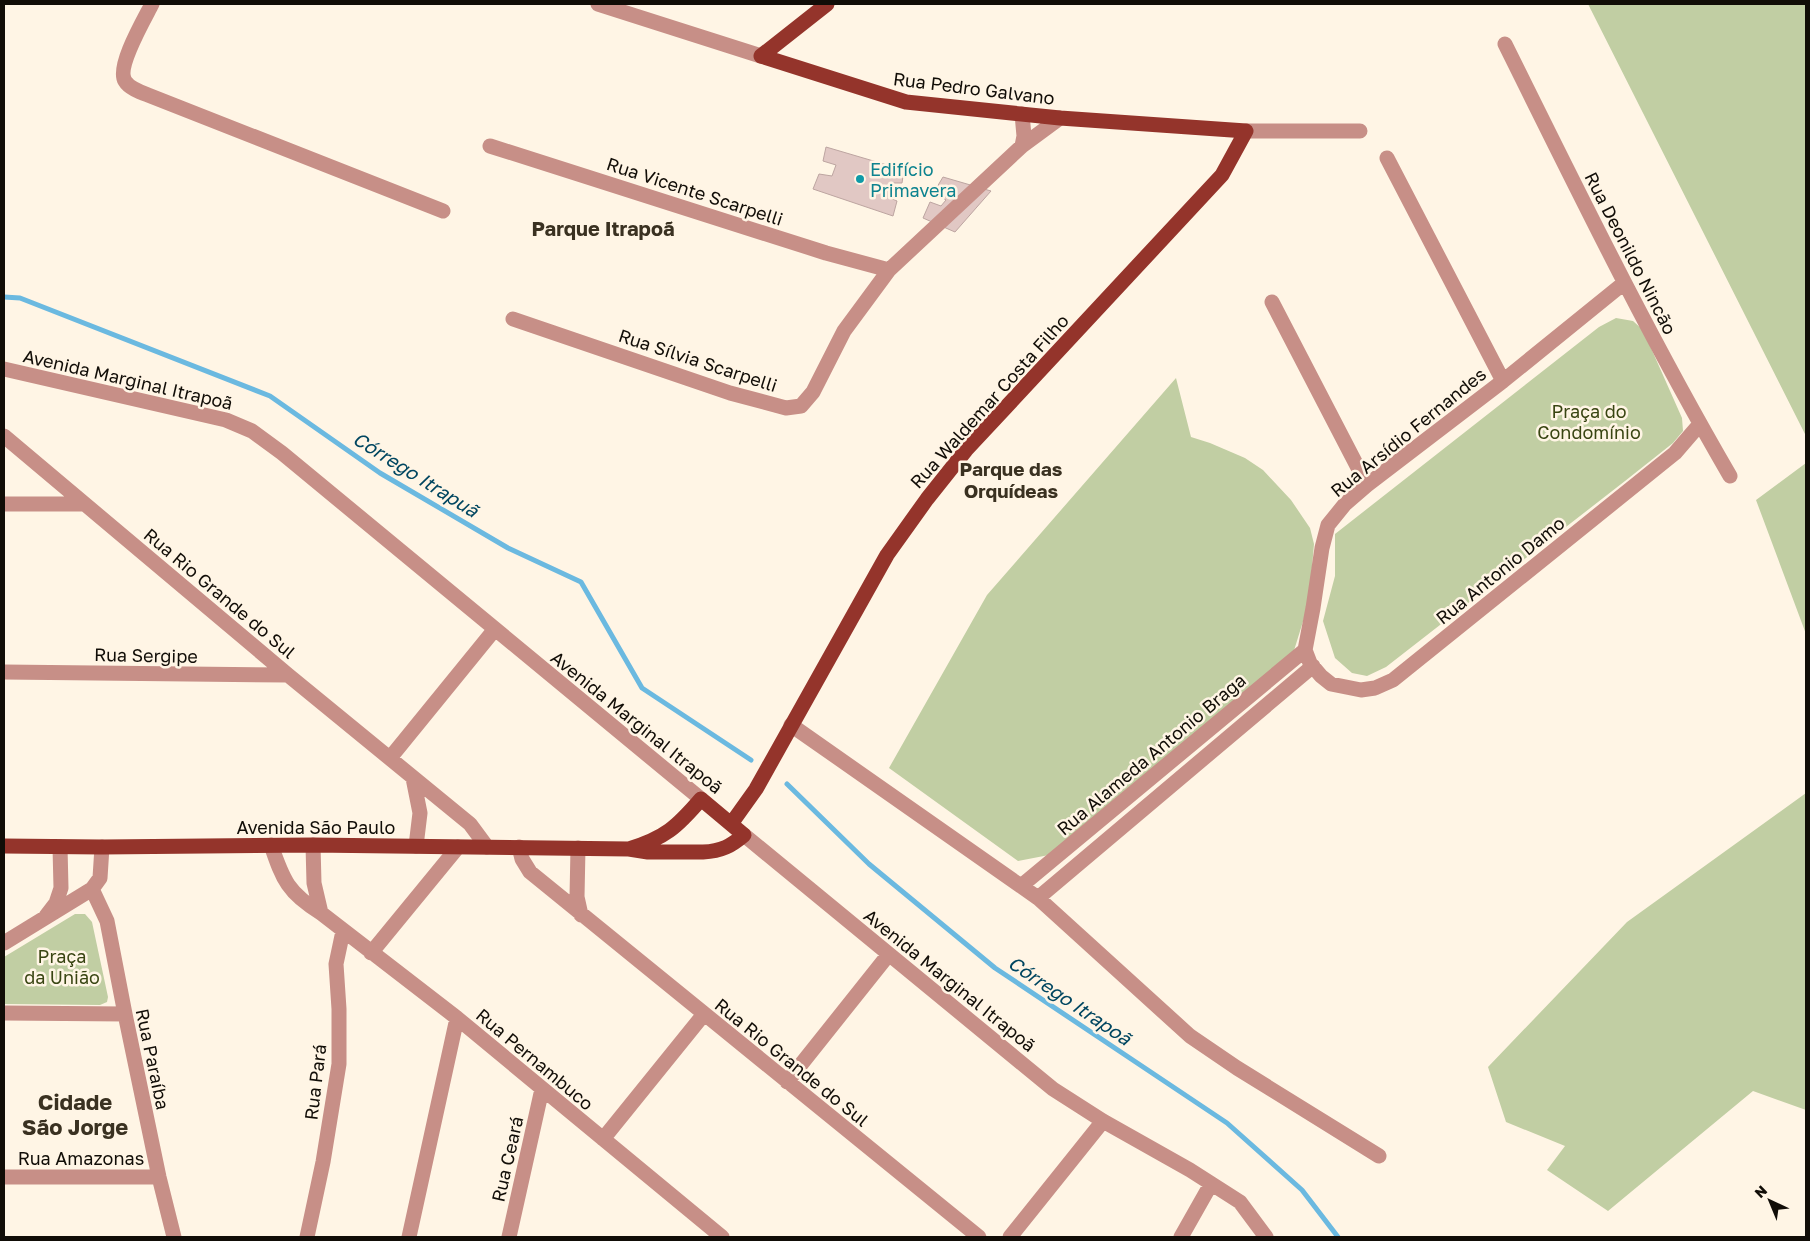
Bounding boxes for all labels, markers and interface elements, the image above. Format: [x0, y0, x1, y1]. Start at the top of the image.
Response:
street label: Rua Pedro Galvano [892, 67, 1056, 109]
street label: Rua Vicente Scarpelli [604, 152, 786, 230]
place label: Edifício Primavera [870, 158, 957, 201]
street label: Rua Deonildo Nincão [1580, 168, 1682, 338]
marker: Edifício Primavera [854, 173, 866, 185]
district label: Parque Itrapoã [531, 216, 675, 240]
street label: Rua Waldemar Costa Filho [905, 309, 1073, 493]
street label: Rua Sílvia Scarpelli [616, 324, 780, 396]
street label: Avenida Marginal Itrapoã [21, 344, 235, 414]
street label: Rua Arsídio Fernandes [1326, 363, 1490, 501]
park label: Praça do Condomínio [1537, 400, 1641, 443]
water label: Córrego Itrapuã [349, 426, 484, 522]
district label: Parque das Orquídeas [960, 457, 1063, 502]
street label: Rua Antonio Damo [1431, 511, 1569, 629]
street label: Rua Rio Grande do Sul [140, 523, 300, 663]
street label: Rua Sergipe [94, 643, 198, 667]
street label: Avenida Marginal Itrapoã [547, 646, 727, 798]
street label: Rua Alameda Antonio Braga [1052, 669, 1250, 839]
street label: Avenida São Paulo [237, 816, 395, 838]
street label: Avenida Marginal Itrapoã [860, 904, 1040, 1056]
park label: Praça da União [24, 945, 100, 988]
water label: Córrego Itrapoã [1004, 950, 1137, 1050]
street label: Rua Rio Grande do Sul [711, 993, 873, 1131]
street label: Rua Pernambuco [472, 1004, 598, 1114]
street label: Rua Paraíba [132, 1007, 174, 1111]
street label: Rua Pará [299, 1043, 331, 1121]
district label: Cidade São Jorge [22, 1088, 128, 1140]
street label: Rua Ceará [486, 1114, 528, 1204]
street label: Rua Amazonas [18, 1147, 144, 1169]
north arrow [1745, 1176, 1795, 1226]
text: N [1751, 1181, 1770, 1201]

